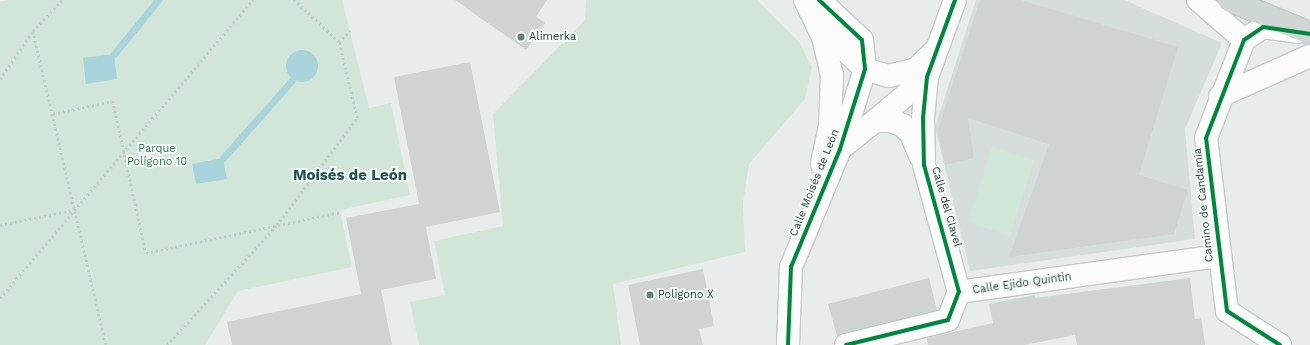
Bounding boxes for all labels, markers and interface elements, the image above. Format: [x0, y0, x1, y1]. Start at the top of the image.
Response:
place label: Alimerka [529, 30, 576, 44]
marker: Alimerka [516, 32, 526, 42]
street label: Calle Moisés de León [787, 128, 843, 238]
park label: Parque Polígono 10 [127, 143, 187, 169]
street label: Camino de Candamia [1191, 147, 1217, 263]
street label: Calle del Clavel [928, 165, 964, 249]
district label: Moisés de León [293, 167, 407, 185]
street label: Calle Ejido Quintin [972, 271, 1072, 297]
place label: Poligono X [658, 288, 714, 302]
marker: Poligono X [645, 290, 655, 300]

